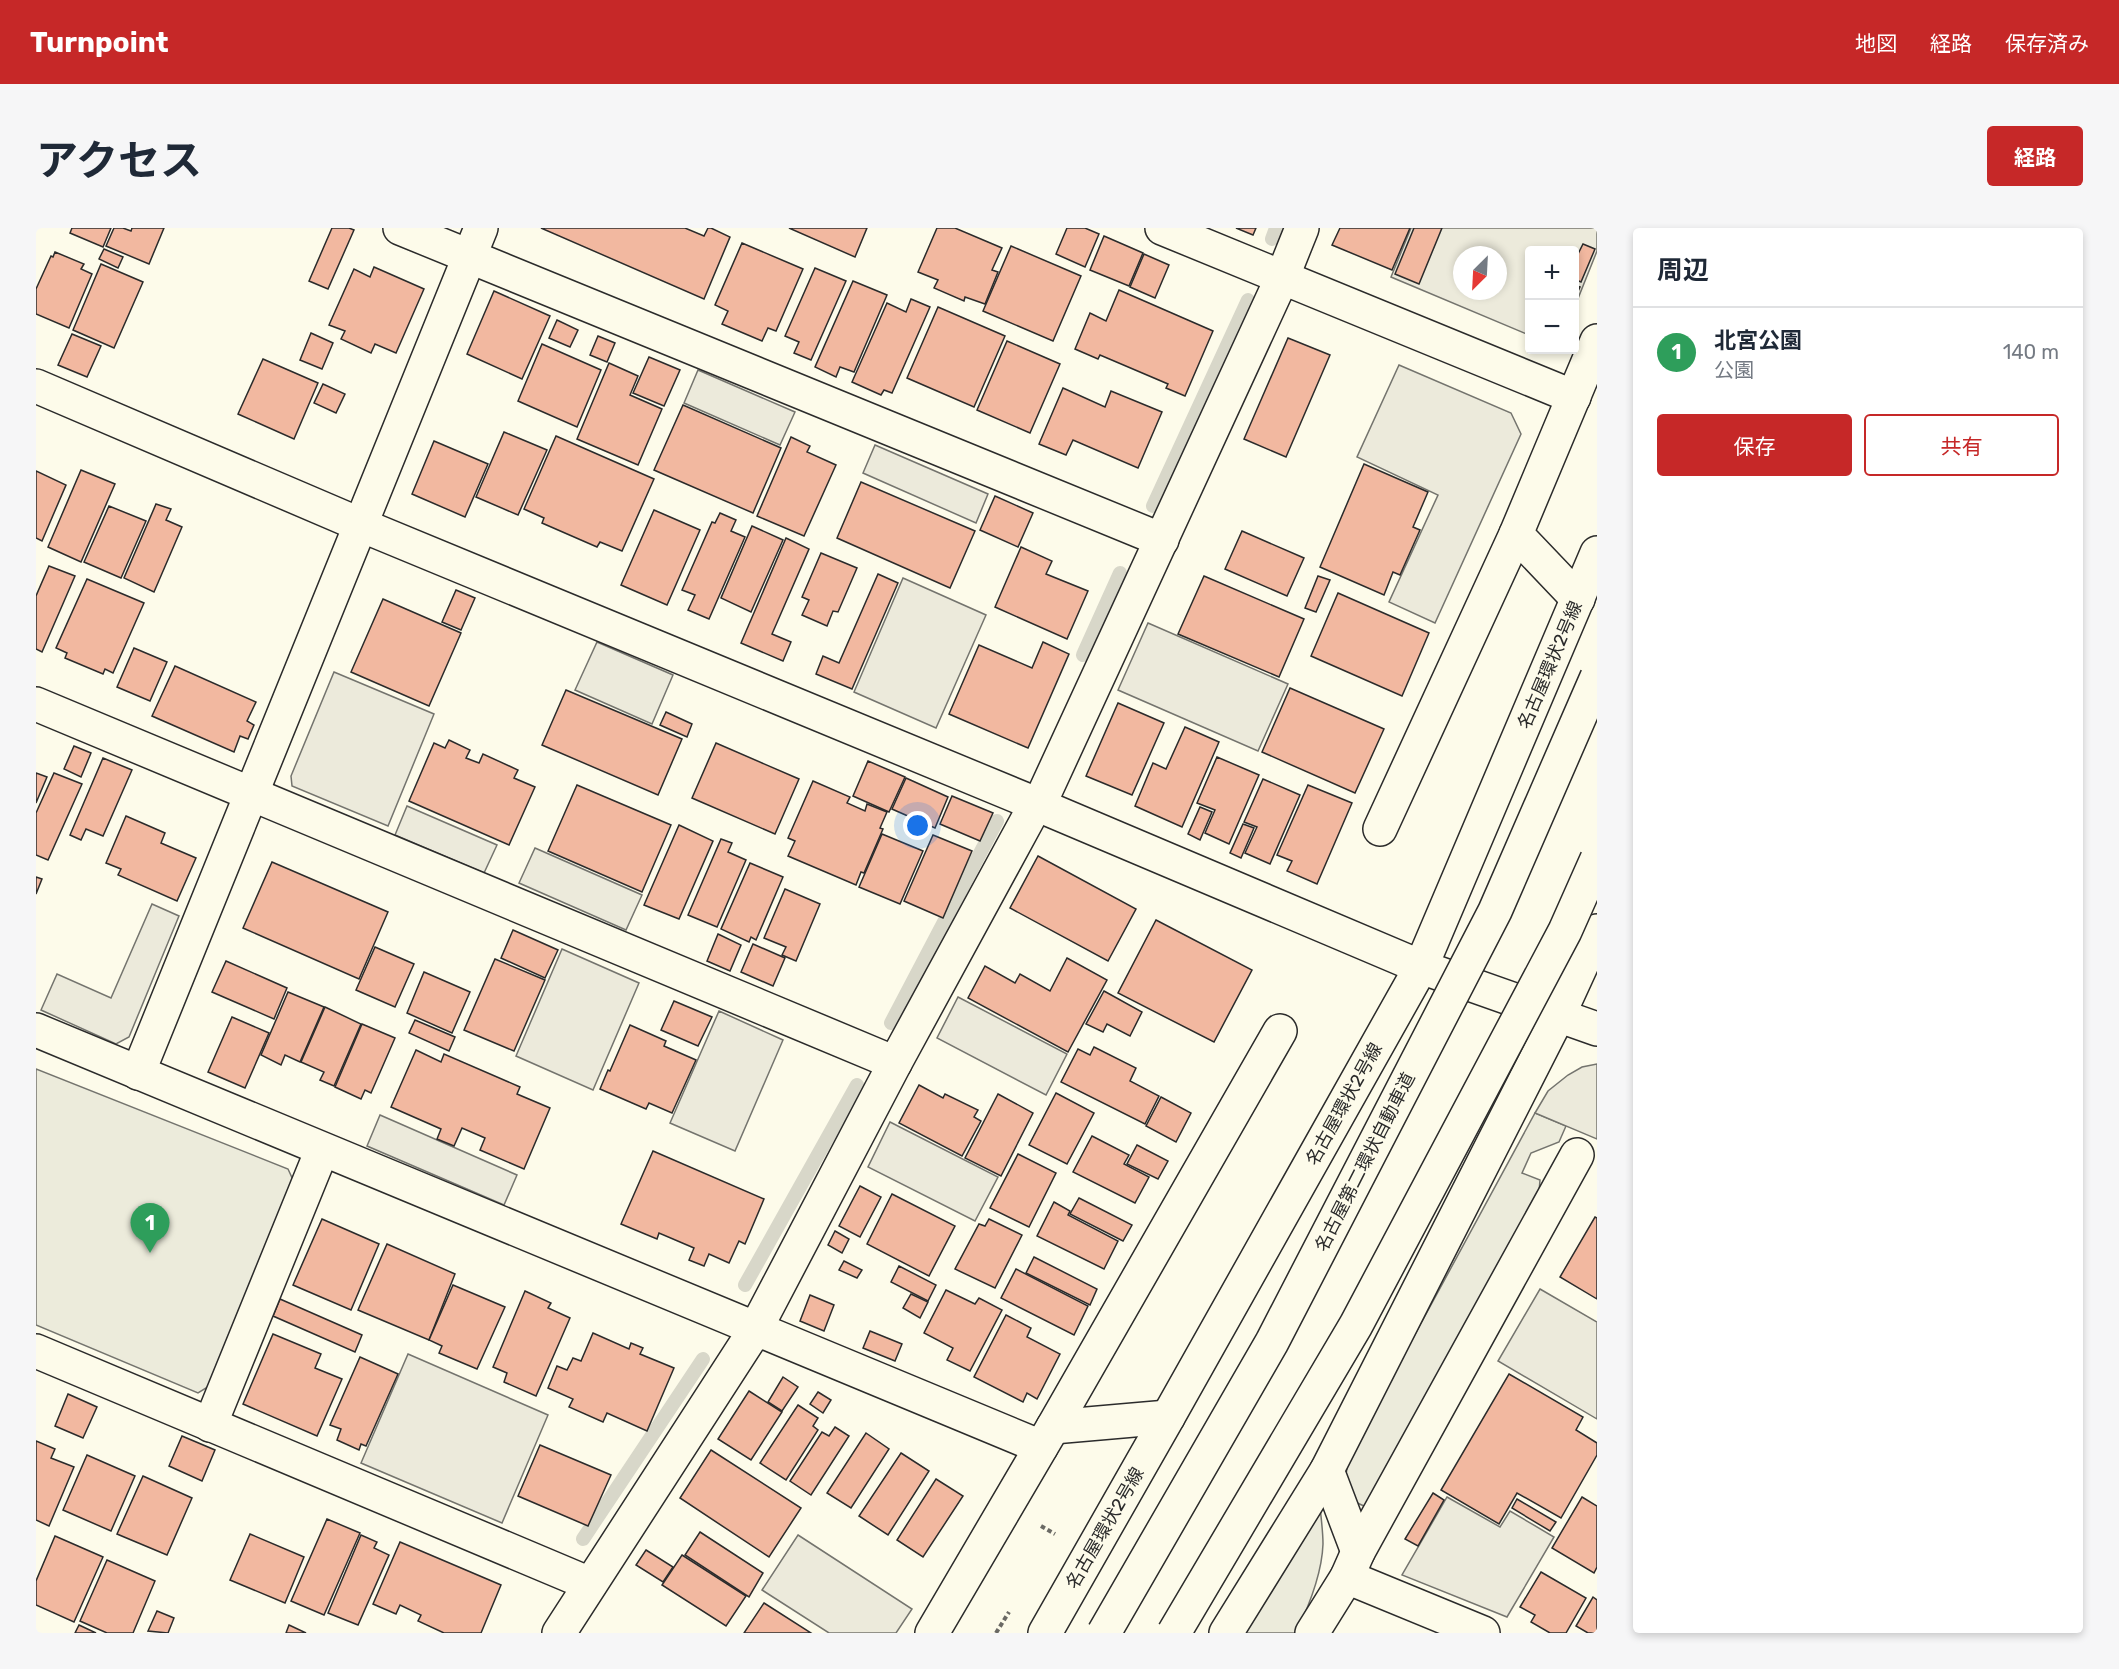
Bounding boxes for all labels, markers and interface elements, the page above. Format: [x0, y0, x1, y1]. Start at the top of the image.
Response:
text: Turnpoint [30, 26, 169, 59]
text: 地図 [1855, 31, 1897, 56]
text: 経路 [1930, 31, 1972, 56]
text: 保存済み [2005, 31, 2089, 56]
button: 経路 [1987, 126, 2083, 186]
text: アクセス [36, 136, 202, 186]
north arrow [1453, 246, 1507, 300]
map controls [1525, 246, 1579, 354]
button: + [1525, 246, 1579, 300]
text: 周辺 [1657, 255, 1709, 286]
button: − [1525, 300, 1579, 354]
text: 北宮公園 [1714, 327, 1802, 354]
text: 1 [1672, 340, 1681, 364]
text: 140 m [2003, 340, 2059, 364]
text: 公園 [1714, 358, 1754, 382]
button: 保存 [1657, 414, 1852, 476]
button: 共有 [1864, 414, 2059, 476]
street label: 名古屋環状2号線 [1513, 598, 1587, 732]
your location [903, 811, 932, 840]
street label: 名古屋環状2号線 [1301, 1039, 1387, 1169]
street label: 名古屋第二環状自動車道 [1310, 1069, 1420, 1255]
pin: 1 [130, 1204, 170, 1253]
street label: 名古屋環状2号線 [1061, 1463, 1149, 1593]

